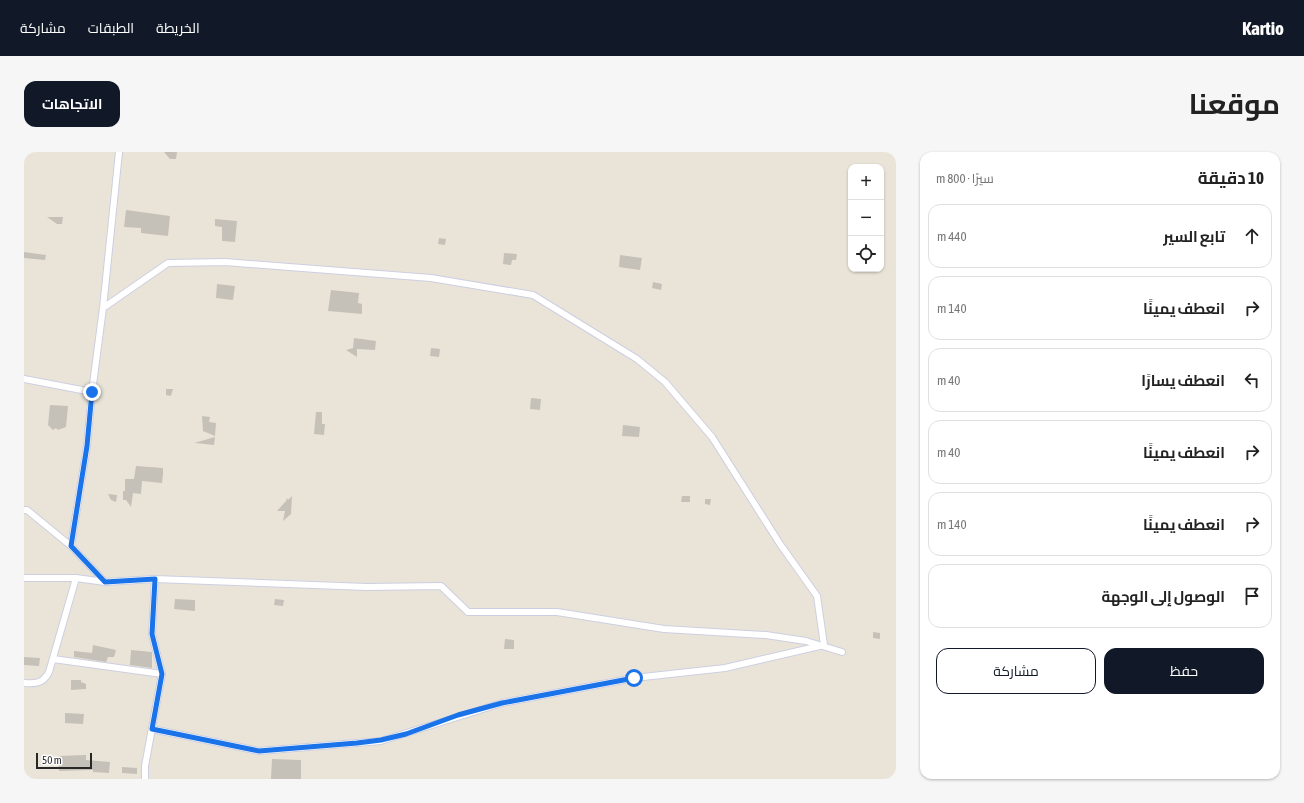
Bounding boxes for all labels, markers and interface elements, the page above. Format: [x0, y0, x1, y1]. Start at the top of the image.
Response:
text: Kartio [1242, 17, 1284, 39]
text: مشاركة [20, 20, 66, 36]
text: الطبقات [88, 20, 134, 36]
text: الخريطة [156, 20, 200, 36]
button: الاتجاهات [24, 81, 120, 127]
text: موقعنا [1189, 88, 1280, 120]
map controls [848, 164, 884, 272]
button: + [848, 164, 884, 200]
text: 10 دقيقة [1198, 168, 1264, 188]
text: سيرًا · 800 m [936, 171, 994, 186]
button: − [848, 200, 884, 236]
icon: ahead [1241, 225, 1263, 247]
text: تابع السير [1163, 228, 1225, 245]
text: 440 m [937, 229, 967, 244]
button: locate [848, 236, 884, 272]
icon: right [1241, 297, 1263, 319]
text: انعطف يمينًا [1143, 300, 1225, 317]
text: 140 m [937, 301, 967, 316]
icon: left [1241, 369, 1263, 391]
text: انعطف يسارًا [1141, 372, 1225, 389]
text: 40 m [937, 373, 960, 388]
route end [83, 383, 101, 401]
icon: right [1241, 441, 1263, 463]
text: انعطف يمينًا [1143, 444, 1225, 461]
text: 40 m [937, 445, 960, 460]
icon: right [1241, 513, 1263, 535]
text: انعطف يمينًا [1143, 516, 1225, 533]
text: 140 m [937, 517, 967, 532]
icon: arrive [1241, 585, 1263, 607]
text: الوصول إلى الوجهة [1101, 588, 1225, 605]
button: مشاركة [936, 648, 1096, 694]
button: حفظ [1104, 648, 1264, 694]
route start [625, 669, 643, 687]
scale bar [36, 751, 92, 770]
text: 50 m [42, 754, 62, 766]

